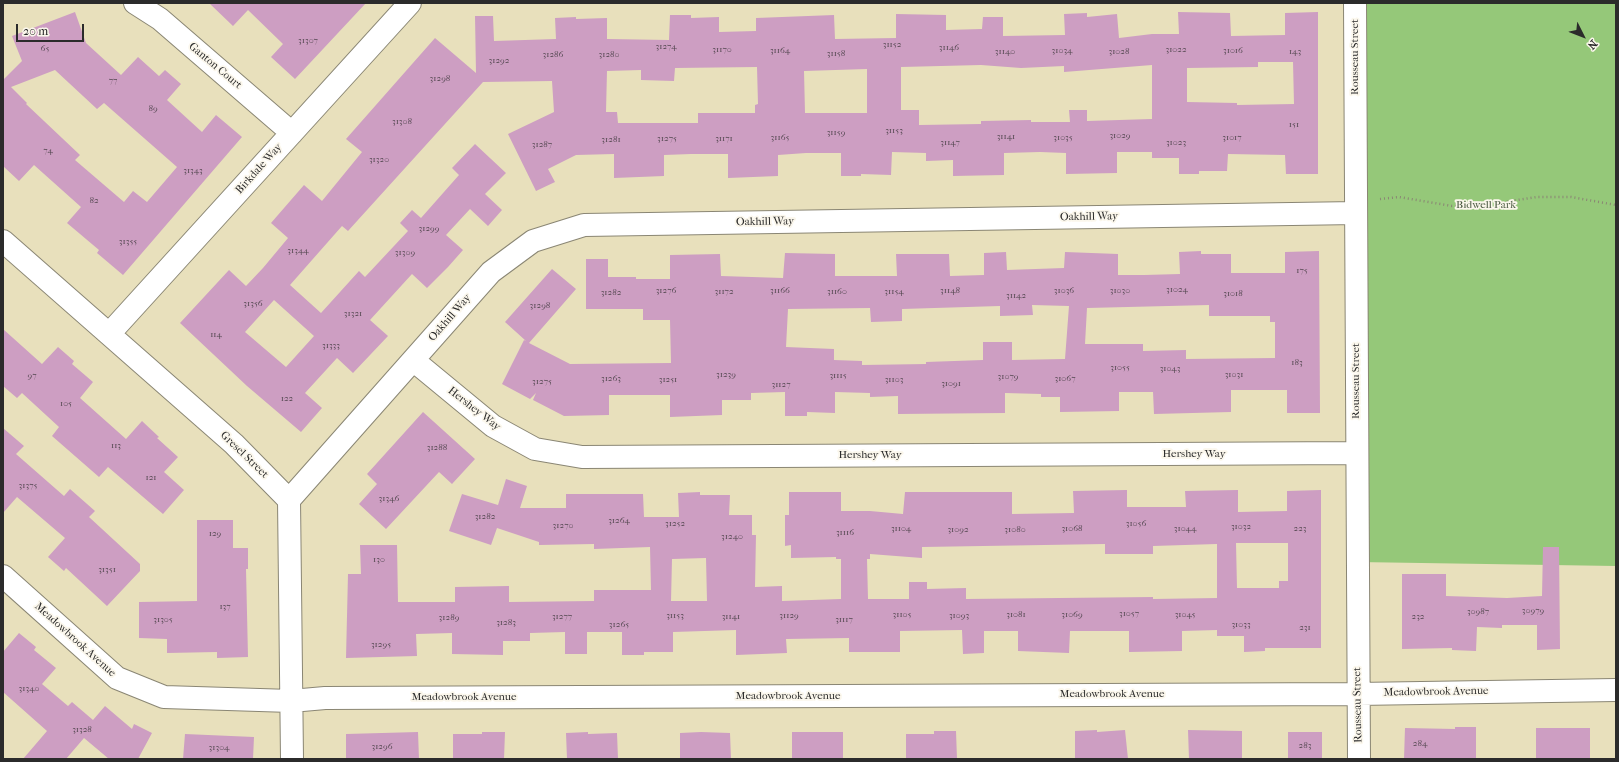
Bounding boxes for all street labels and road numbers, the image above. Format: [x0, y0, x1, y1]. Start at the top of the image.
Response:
street label: Rousseau Street [1348, 19, 1362, 95]
street label: Ganton Court [186, 40, 244, 92]
street label: Birkdale Way [233, 141, 285, 197]
street label: Oakhill Way [1060, 210, 1118, 224]
street label: Oakhill Way [736, 215, 794, 229]
street label: Oakhill Way [426, 292, 474, 344]
street label: Rousseau Street [1349, 343, 1363, 419]
street label: Hershey Way [445, 384, 503, 434]
street label: Gresel Street [217, 429, 271, 481]
street label: Hershey Way [1162, 447, 1226, 461]
street label: Hershey Way [838, 448, 902, 462]
street label: Meadowbrook Avenue [32, 600, 118, 680]
street label: Rousseau Street [1351, 667, 1365, 743]
street label: Meadowbrook Avenue [1383, 684, 1489, 700]
street label: Meadowbrook Avenue [1060, 687, 1164, 701]
street label: Meadowbrook Avenue [736, 689, 840, 703]
street label: Meadowbrook Avenue [412, 690, 516, 704]

